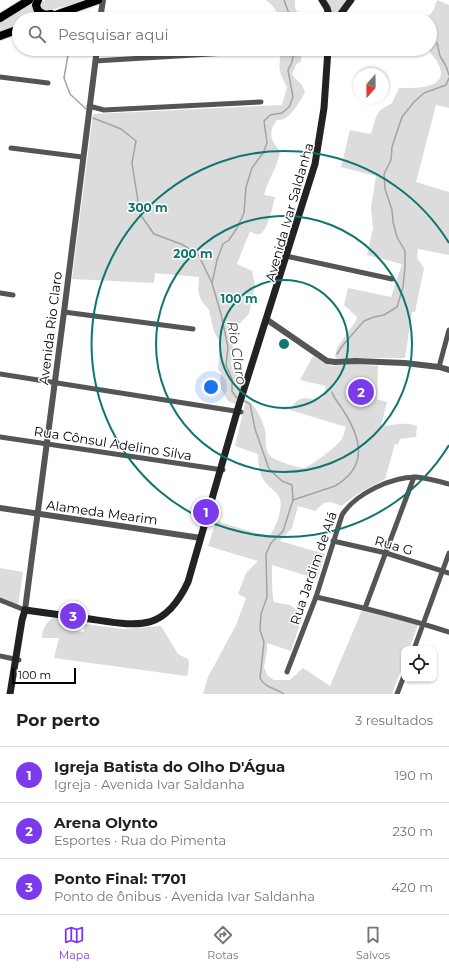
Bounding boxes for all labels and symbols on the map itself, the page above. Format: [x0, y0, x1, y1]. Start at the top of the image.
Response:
north arrow [353, 68, 389, 104]
street label: Avenida Ivar Saldanha [261, 141, 317, 283]
text: 300 m [127, 200, 168, 215]
text: 200 m [173, 246, 213, 261]
street label: Avenida Rio Claro [35, 270, 65, 386]
text: 100 m [221, 291, 257, 306]
water label: Rio Claro [223, 320, 251, 386]
centre of rings [277, 337, 291, 351]
your location [201, 377, 221, 397]
pin: 2 [348, 377, 374, 407]
street label: Rua Cônsul Adelino Silva [33, 423, 193, 463]
street label: Alameda Mearim [45, 496, 159, 528]
pin: 1 [193, 497, 219, 527]
street label: Rua Jardim de Alá [286, 509, 340, 627]
street label: Rua G [373, 532, 415, 558]
pin: 3 [60, 601, 86, 631]
scale bar [12, 666, 76, 685]

